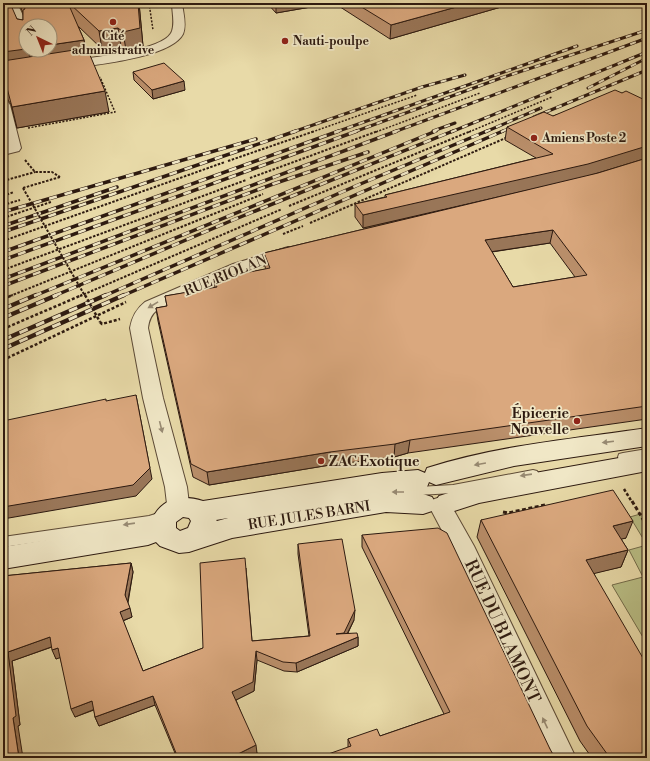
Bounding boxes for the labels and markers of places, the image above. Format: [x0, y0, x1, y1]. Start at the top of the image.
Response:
marker: Cité administrative [108, 17, 118, 27]
place label: Cité administrative [72, 29, 155, 58]
place label: Nauti-poulpe [293, 34, 370, 49]
marker: Nauti-poulpe [280, 36, 290, 46]
place label: Amiens Poste 2 [541, 131, 626, 146]
marker: Amiens Poste 2 [529, 133, 539, 143]
place label: Épicerie Nouvelle [510, 403, 569, 439]
marker: Épicerie Nouvelle [572, 416, 582, 426]
place label: ZAC Exotique [329, 453, 420, 471]
marker: ZAC Exotique [316, 456, 326, 466]

